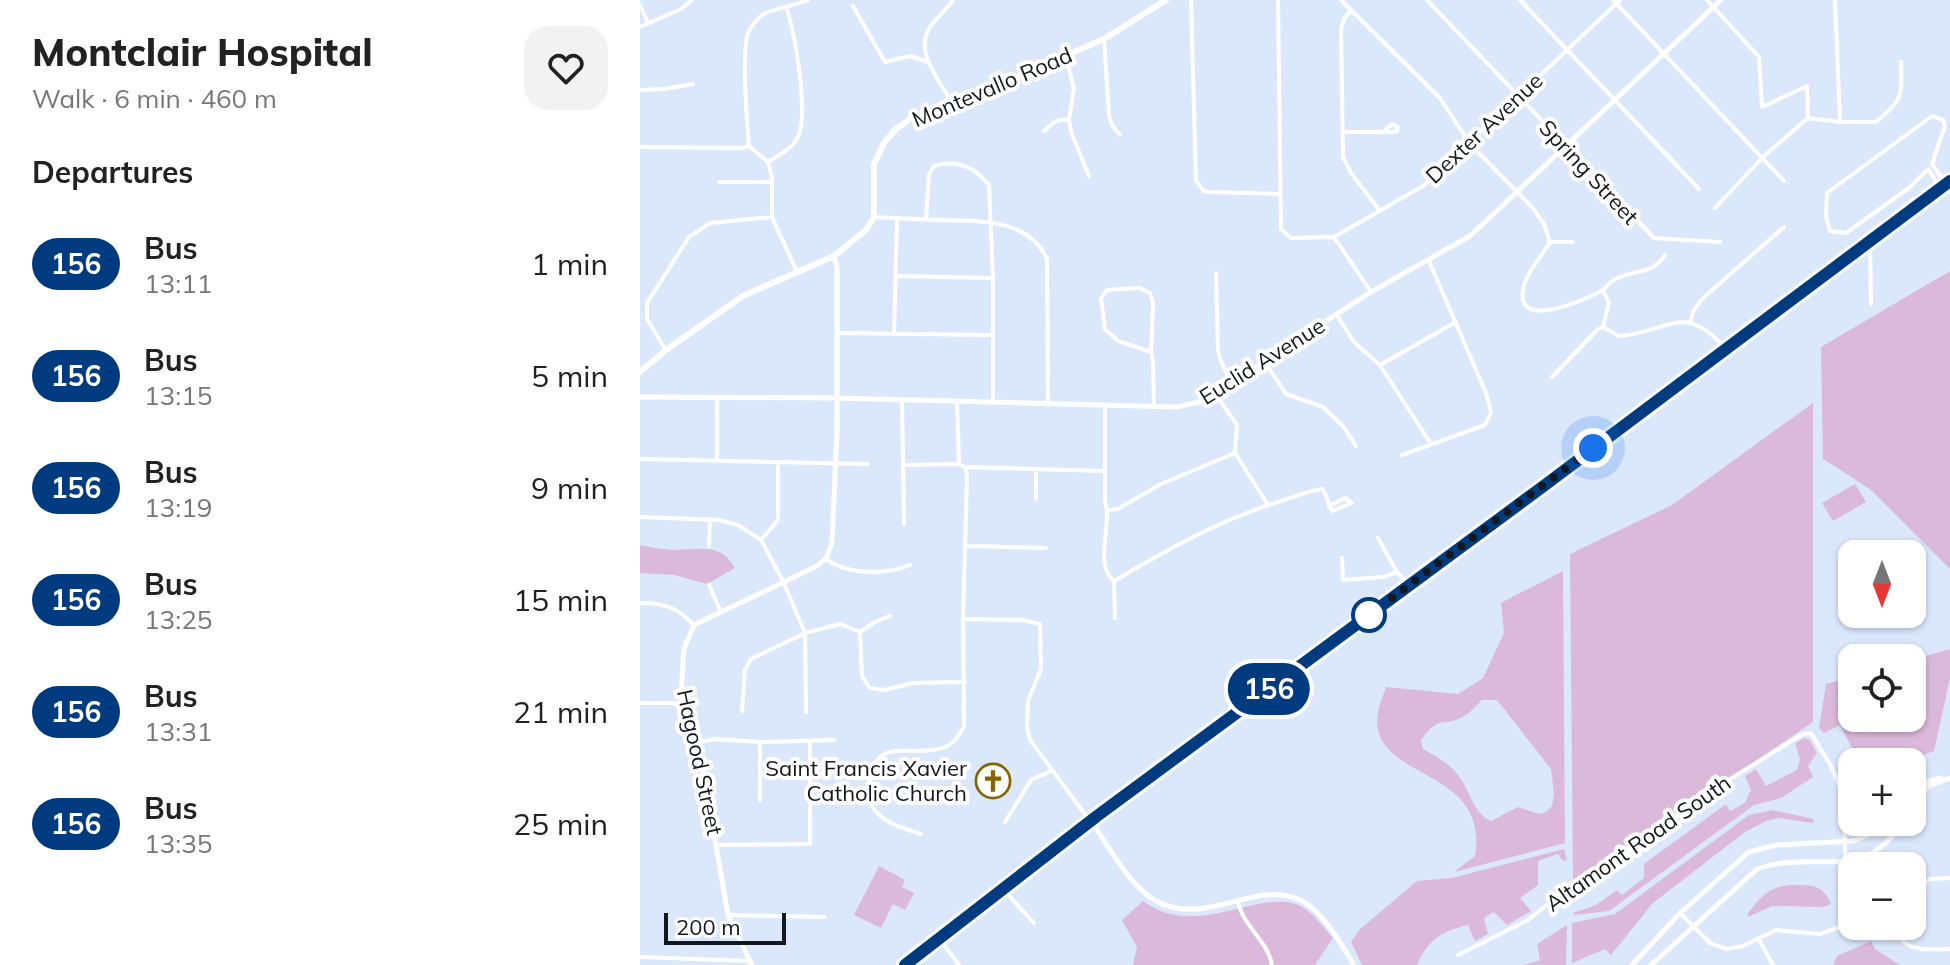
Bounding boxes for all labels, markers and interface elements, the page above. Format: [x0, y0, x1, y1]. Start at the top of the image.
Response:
button: heart [524, 26, 608, 110]
text: Montclair Hospital [32, 28, 373, 76]
street label: Montevallo Road [908, 41, 1076, 133]
street label: Dexter Avenue [1420, 67, 1548, 189]
text: Walk · 6 min · 460 m [32, 82, 277, 115]
street label: Spring Street [1533, 114, 1645, 230]
text: Departures [32, 153, 193, 191]
text: Bus [144, 229, 198, 267]
text: 1 min [531, 245, 608, 283]
text: 156 [51, 246, 101, 281]
text: 13:11 [144, 267, 212, 300]
street label: Euclid Avenue [1194, 311, 1330, 411]
text: Bus [144, 341, 198, 379]
text: 5 min [531, 357, 608, 395]
text: 156 [51, 358, 101, 393]
text: 13:15 [144, 379, 212, 412]
your location [1573, 428, 1613, 468]
text: Bus [144, 453, 198, 491]
text: 9 min [531, 469, 608, 507]
text: 156 [51, 470, 101, 505]
text: 13:19 [144, 491, 212, 524]
north arrow [1838, 540, 1926, 628]
map controls [1838, 540, 1926, 940]
text: Bus [144, 565, 198, 603]
text: 15 min [513, 581, 608, 619]
text: 156 [51, 582, 101, 617]
unlabelled marker [1352, 598, 1386, 632]
text: 13:25 [144, 603, 212, 636]
button: locate [1838, 644, 1926, 732]
line badge: 156 [1223, 663, 1315, 715]
text: 156 [1244, 671, 1294, 706]
text: Bus [144, 677, 198, 715]
street label: Hagood Street [671, 687, 729, 838]
text: 21 min [513, 693, 608, 731]
text: 156 [51, 694, 101, 729]
text: 13:31 [144, 715, 212, 748]
button: + [1838, 748, 1926, 836]
place label: Saint Francis Xavier Catholic Church [765, 754, 967, 807]
church icon: Saint Francis Xavier Catholic Church [974, 762, 1012, 800]
street label: Altamont Road South [1540, 769, 1736, 917]
text: Bus [144, 789, 198, 827]
text: 25 min [513, 805, 608, 843]
text: 156 [51, 806, 101, 841]
text: 13:35 [144, 827, 212, 860]
button: − [1838, 852, 1926, 940]
scale bar [664, 909, 786, 945]
text: 200 m [676, 913, 741, 941]

